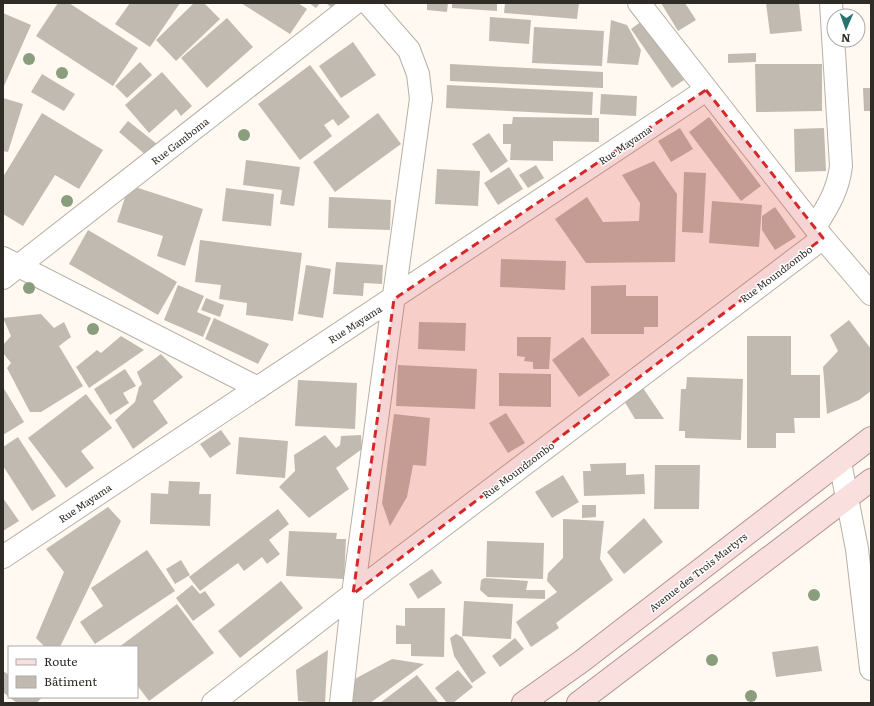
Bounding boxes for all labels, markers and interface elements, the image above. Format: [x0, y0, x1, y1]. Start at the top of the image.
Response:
north arrow [826, 8, 866, 48]
text: N [841, 31, 851, 47]
street label: Rue Gamboma [148, 113, 212, 168]
street label: Rue Mayama [595, 121, 655, 168]
street label: Rue Moundzombo [736, 241, 815, 306]
street label: Rue Mayama [325, 300, 385, 346]
street label: Rue Moundzombo [478, 437, 557, 502]
street label: Rue Mayama [55, 479, 115, 526]
street label: Avenue des Trois Martyrs [645, 528, 750, 615]
legend [8, 646, 138, 698]
text: Route [44, 652, 78, 670]
text: Bâtiment [44, 672, 97, 690]

